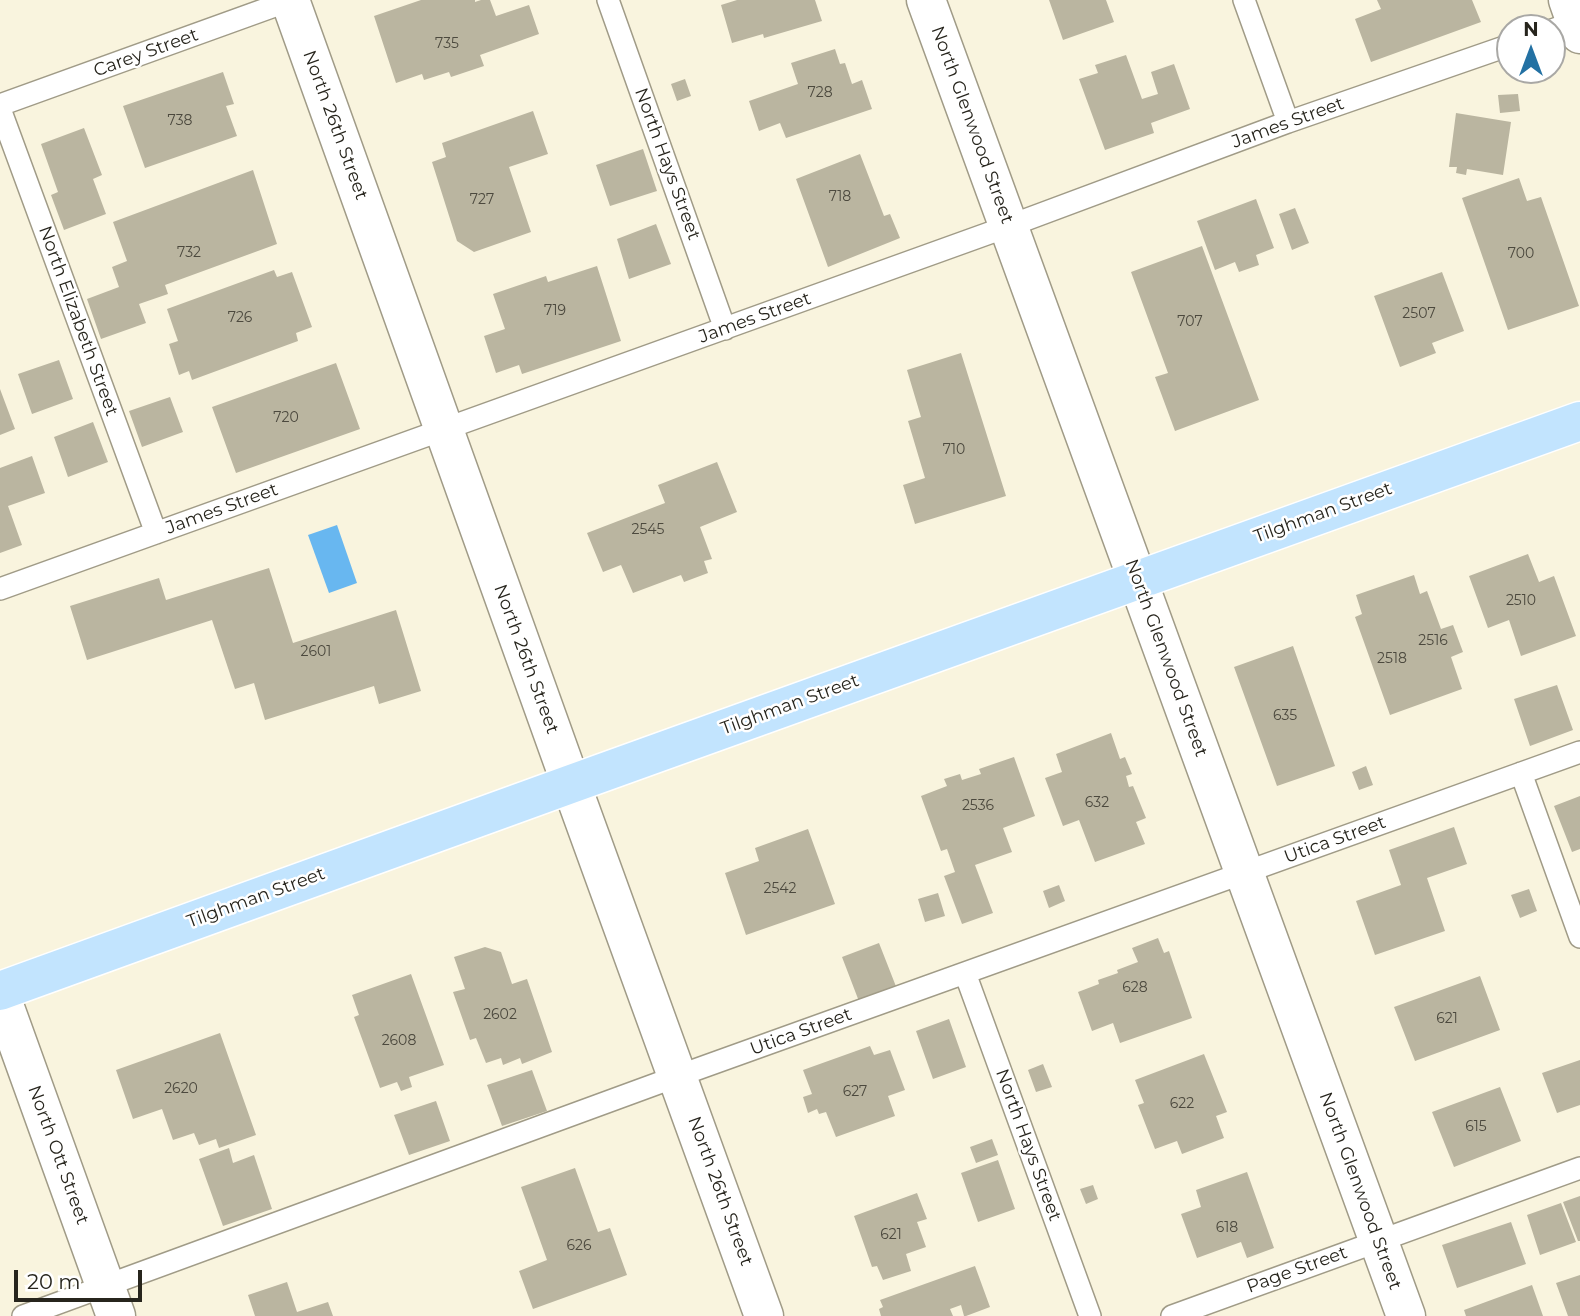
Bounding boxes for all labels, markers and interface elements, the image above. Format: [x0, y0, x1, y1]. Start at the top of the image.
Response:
north arrow [1496, 14, 1566, 84]
text: N [1523, 18, 1539, 41]
street label: North Glenwood Street [926, 23, 1018, 227]
street label: Carey Street [91, 24, 201, 82]
house number: 735 [435, 36, 459, 52]
street label: North 26th Street [298, 47, 372, 203]
street label: North Hays Street [629, 85, 705, 243]
house number: 728 [807, 85, 833, 101]
street label: James Street [1229, 93, 1347, 153]
house number: 738 [168, 113, 192, 129]
house number: 718 [829, 189, 851, 205]
house number: 727 [470, 192, 494, 208]
street label: North Elizabeth Street [34, 223, 122, 419]
house number: 732 [177, 245, 201, 261]
house number: 700 [1508, 246, 1534, 262]
street label: James Street [696, 288, 814, 348]
house number: 719 [544, 303, 566, 319]
house number: 2507 [1402, 306, 1436, 322]
house number: 726 [228, 310, 252, 326]
house number: 707 [1177, 314, 1203, 330]
house number: 720 [273, 410, 299, 426]
house number: 710 [943, 442, 965, 458]
street label: Tilghman Street [1251, 478, 1395, 548]
street label: James Street [163, 479, 281, 539]
house number: 2545 [631, 522, 665, 538]
street label: North Glenwood Street [1120, 556, 1212, 760]
street label: North 26th Street [489, 581, 563, 737]
house number: 2510 [1506, 593, 1536, 609]
house number: 2516 [1418, 633, 1448, 649]
house number: 2601 [301, 644, 331, 660]
house number: 2518 [1377, 651, 1407, 667]
street label: Tilghman Street [718, 670, 862, 740]
house number: 635 [1273, 708, 1297, 724]
house number: 632 [1085, 795, 1109, 811]
house number: 2536 [962, 798, 994, 814]
street label: Utica Street [1281, 812, 1389, 868]
street label: Tilghman Street [184, 863, 328, 933]
house number: 2542 [763, 881, 797, 897]
house number: 628 [1122, 980, 1148, 996]
street label: Utica Street [747, 1004, 855, 1060]
house number: 2602 [483, 1007, 517, 1023]
house number: 621 [1436, 1011, 1458, 1027]
house number: 2608 [382, 1033, 416, 1049]
street label: North Hays Street [990, 1066, 1066, 1224]
house number: 2620 [164, 1081, 198, 1097]
street label: North Ott Street [23, 1083, 93, 1227]
house number: 627 [843, 1084, 867, 1100]
street label: North Glenwood Street [1314, 1089, 1406, 1293]
house number: 622 [1170, 1096, 1194, 1112]
street label: North 26th Street [683, 1113, 757, 1269]
house number: 615 [1465, 1119, 1487, 1135]
house number: 618 [1216, 1220, 1238, 1236]
house number: 621 [880, 1227, 902, 1243]
house number: 626 [567, 1238, 591, 1254]
street label: Page Street [1244, 1242, 1350, 1298]
scale bar [18, 1256, 145, 1300]
text: 20 m [27, 1269, 81, 1294]

